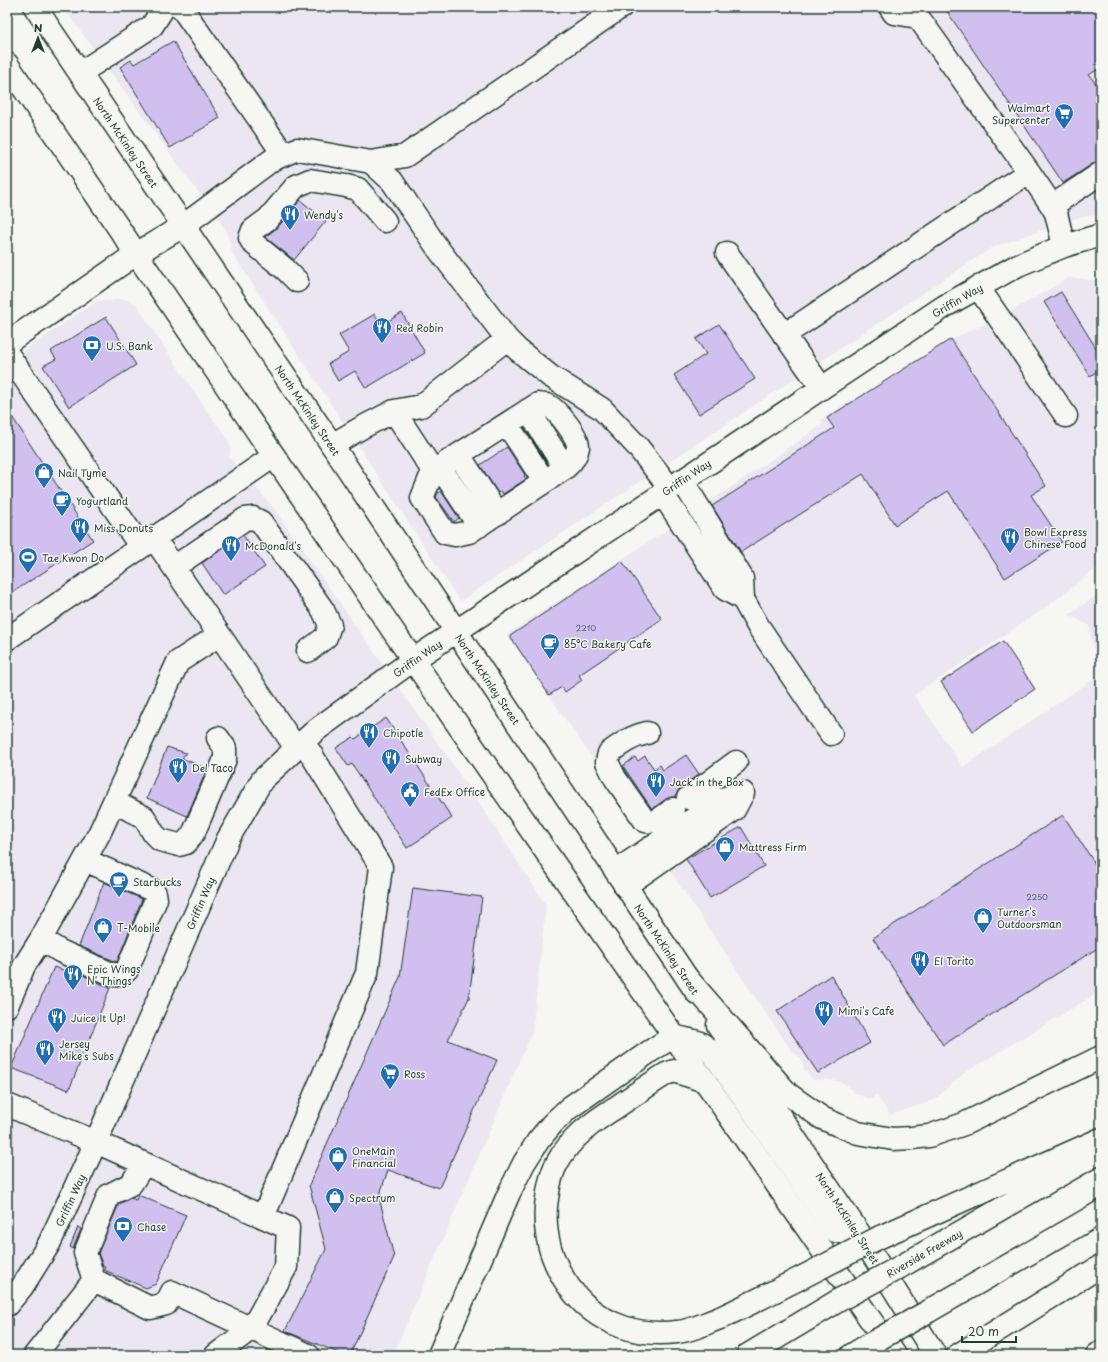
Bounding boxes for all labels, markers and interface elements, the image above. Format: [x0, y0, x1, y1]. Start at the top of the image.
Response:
north arrow [18, 18, 58, 58]
text: N [34, 19, 43, 36]
street label: North McKinley Street [90, 94, 162, 190]
place label: Walmart Supercenter [992, 100, 1050, 127]
supermarket icon: Walmart Supercenter [1053, 102, 1075, 130]
restaurant icon: Wendy's [279, 203, 301, 231]
place label: Wendy's [304, 207, 343, 222]
street label: Griffin Way [929, 279, 985, 321]
restaurant icon: Red Robin [371, 316, 393, 344]
place label: Red Robin [396, 320, 444, 335]
bank icon: U.S. Bank [81, 334, 103, 362]
place label: U.S. Bank [106, 338, 153, 353]
street label: North McKinley Street [272, 362, 344, 458]
street label: Griffin Way [658, 455, 714, 499]
shop icon: Nail Tyme [33, 461, 55, 489]
place label: Nail Tyme [58, 465, 106, 480]
cafe icon: Yogurtland [51, 489, 73, 517]
place label: Yogurtland [76, 493, 128, 508]
restaurant icon: Miss Donuts [69, 516, 91, 544]
place label: Miss Donuts [94, 520, 153, 535]
place label: Bowl Express Chinese Food [1024, 524, 1087, 551]
restaurant icon: Bowl Express Chinese Food [999, 526, 1021, 554]
restaurant icon: McDonald's [220, 534, 242, 562]
place label: McDonald's [245, 538, 302, 553]
sports icon: Tae Kwon Do [17, 546, 39, 574]
place label: Tae Kwon Do [42, 550, 105, 565]
house number: 2210 [576, 622, 596, 634]
street label: North McKinley Street [452, 631, 524, 727]
cafe icon: 85°C Bakery Cafe [539, 632, 561, 660]
street label: Griffin Way [390, 636, 445, 680]
place label: 85°C Bakery Cafe [564, 636, 651, 651]
restaurant icon: Chipotle [358, 721, 380, 749]
place label: Chipotle [383, 725, 424, 740]
restaurant icon: Subway [380, 747, 402, 775]
place label: Subway [405, 751, 442, 767]
restaurant icon: Del Taco [167, 756, 189, 784]
place label: Del Taco [192, 760, 233, 775]
restaurant icon: Jack in the Box [645, 770, 667, 798]
place label: Jack in the Box [670, 774, 744, 789]
public building icon: FedEx Office [399, 780, 421, 808]
place label: FedEx Office [424, 784, 485, 799]
shop icon: Mattress Firm [714, 835, 736, 863]
place label: Mattress Firm [739, 839, 807, 854]
cafe icon: Starbucks [108, 870, 130, 898]
place label: Starbucks [133, 874, 182, 889]
street label: Griffin Way [182, 874, 218, 932]
house number: 2250 [1026, 891, 1048, 903]
street label: North McKinley Street [631, 901, 703, 997]
place label: Turner's Outdoorsman [997, 904, 1062, 931]
shop icon: Turner's Outdoorsman [972, 906, 994, 934]
shop icon: T-Mobile [92, 916, 114, 944]
place label: T-Mobile [117, 920, 160, 935]
restaurant icon: El Torito [909, 949, 931, 977]
place label: El Torito [934, 953, 974, 968]
place label: Epic Wings N' Things [87, 961, 141, 988]
restaurant icon: Epic Wings N' Things [62, 963, 84, 991]
restaurant icon: Mimi's Cafe [813, 999, 835, 1027]
place label: Mimi's Cafe [838, 1003, 894, 1018]
restaurant icon: Juice It Up! [46, 1006, 68, 1034]
place label: Juice It Up! [71, 1010, 126, 1025]
place label: Jersey Mike's Subs [59, 1036, 114, 1063]
restaurant icon: Jersey Mike's Subs [34, 1038, 56, 1066]
supermarket icon: Ross [379, 1062, 401, 1090]
place label: Ross [404, 1066, 426, 1081]
place label: OneMain Financial [352, 1143, 396, 1170]
shop icon: OneMain Financial [327, 1145, 349, 1173]
street label: North McKinley Street [813, 1169, 883, 1267]
street label: Griffin Way [51, 1171, 89, 1229]
shop icon: Spectrum [324, 1186, 346, 1214]
place label: Spectrum [349, 1190, 395, 1205]
bank icon: Chase [112, 1215, 134, 1243]
place label: Chase [137, 1219, 166, 1234]
street label: Riverside Freeway [883, 1225, 965, 1282]
scale bar [962, 1318, 1016, 1344]
text: 20 m [968, 1322, 999, 1340]

